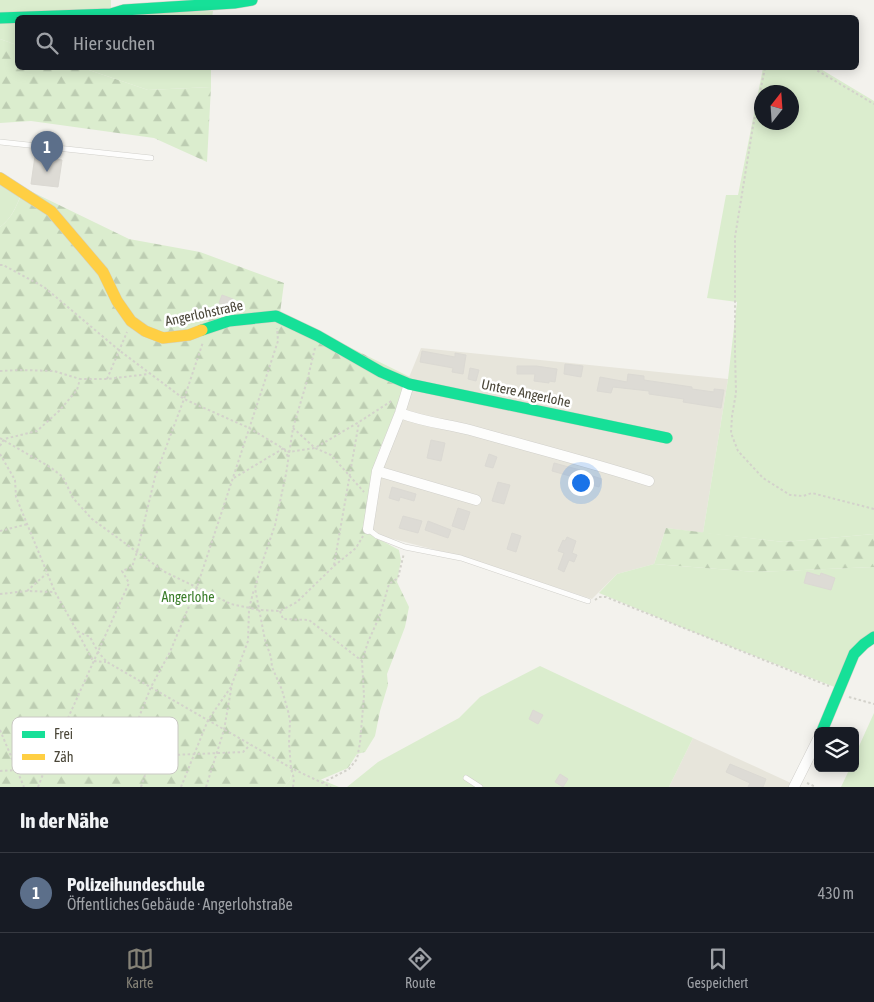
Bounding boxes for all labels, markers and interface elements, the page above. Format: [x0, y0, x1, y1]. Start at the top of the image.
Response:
search box [15, 15, 859, 70]
icon: search [33, 29, 61, 57]
text: Hier suchen [73, 32, 155, 54]
north arrow [754, 85, 799, 130]
pin: 1 [31, 131, 63, 172]
street label: Angerlohstraße [164, 297, 244, 329]
street label: Untere Angerlohe [480, 376, 572, 410]
your location [568, 470, 594, 496]
park label: Angerlohe [161, 589, 215, 605]
legend [12, 717, 178, 774]
text: Frei [54, 726, 73, 742]
map controls [814, 727, 859, 772]
button: layers [814, 727, 859, 772]
text: Zäh [54, 749, 74, 765]
text: In der Nähe [20, 808, 109, 832]
text: Polizeihundeschule [67, 873, 205, 895]
text: 1 [32, 884, 40, 902]
text: 430 m [818, 884, 854, 902]
text: Öffentliches Gebäude · Angerlohstraße [67, 895, 293, 913]
tab: Karte [126, 945, 154, 991]
tab: Route [405, 945, 436, 991]
tab: Gespeichert [687, 945, 748, 991]

